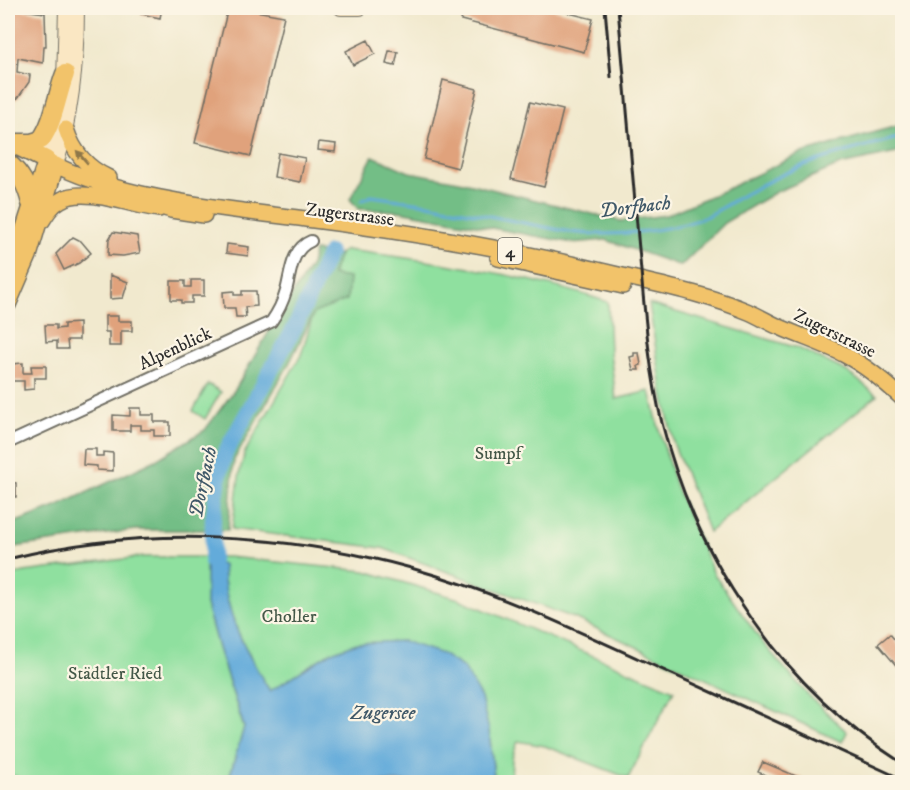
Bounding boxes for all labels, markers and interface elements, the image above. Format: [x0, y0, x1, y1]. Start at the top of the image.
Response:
one-way arrow [75, 149, 88, 165]
water label: Dorfbach [598, 191, 672, 224]
street label: Zugerstrasse [304, 199, 395, 231]
road number: 4 [498, 238, 522, 264]
street label: Zugerstrasse [790, 305, 879, 363]
street label: Alpenblick [136, 322, 215, 375]
park label: Sumpf [475, 443, 524, 465]
water label: Dorfbach [184, 445, 223, 520]
park label: Choller [262, 606, 317, 628]
park label: Städtler Ried [68, 663, 162, 685]
water label: Zugersee [350, 701, 416, 726]

